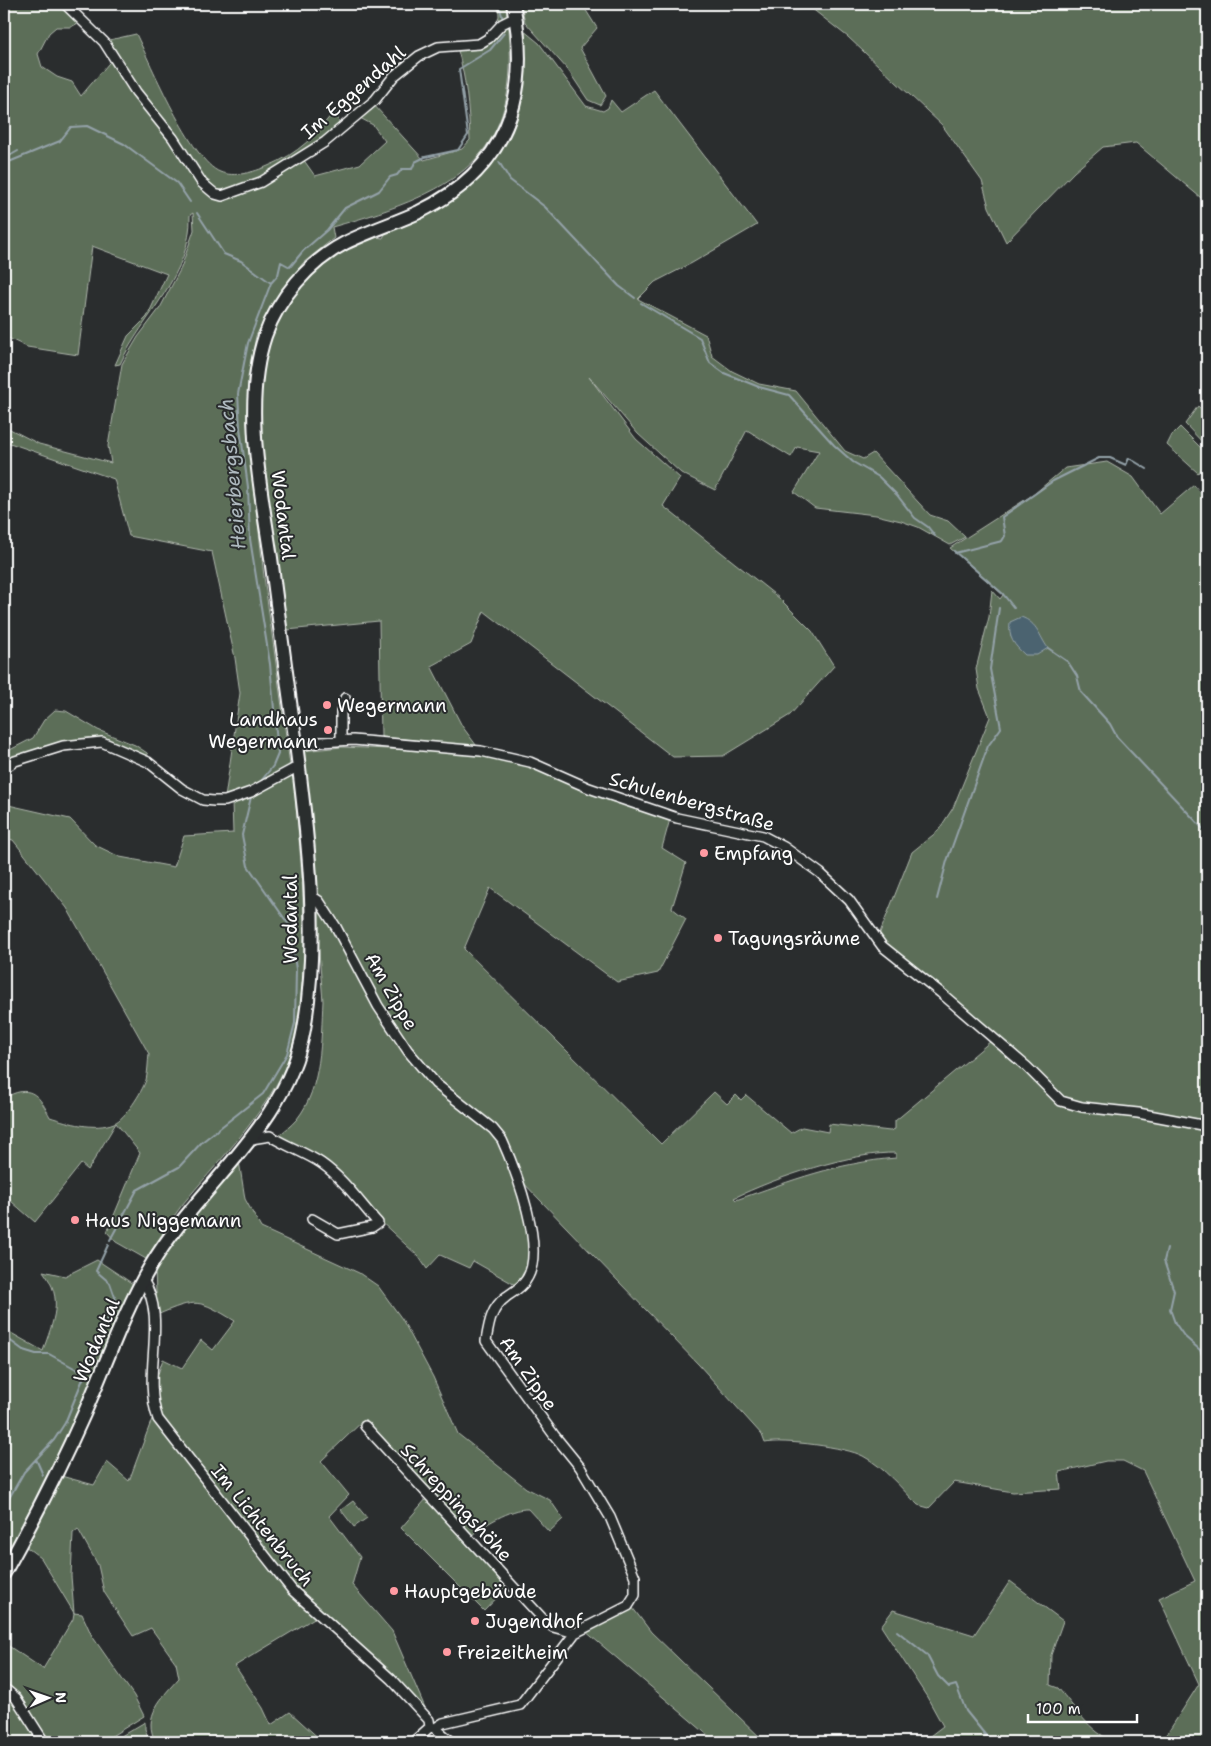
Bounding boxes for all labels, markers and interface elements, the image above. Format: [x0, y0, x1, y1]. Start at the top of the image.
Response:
street label: Im Eggendahl [296, 40, 411, 145]
water label: Heierbergsbach [212, 397, 252, 551]
street label: Wodantal [266, 469, 301, 561]
place label: Wegermann [337, 693, 447, 718]
marker: Wegermann [321, 699, 333, 711]
place label: Landhaus Wegermann [208, 707, 318, 754]
marker: Landhaus Wegermann [322, 724, 334, 736]
street label: Schulenbergstraße [606, 766, 777, 837]
place label: Empfang [714, 841, 793, 866]
marker: Empfang [698, 847, 710, 859]
street label: Wodantal [278, 874, 303, 964]
place label: Tagungsräume [728, 926, 861, 951]
marker: Tagungsräume [712, 932, 724, 944]
street label: Am Zippe [359, 948, 424, 1035]
place label: Haus Niggemann [85, 1208, 241, 1233]
marker: Haus Niggemann [69, 1214, 81, 1226]
street label: Wodantal [67, 1294, 126, 1386]
street label: Am Zippe [494, 1331, 563, 1415]
street label: Schreppingshöhe [395, 1438, 518, 1567]
street label: Im Lichtenbruch [206, 1459, 320, 1591]
place label: Hauptgebäude [404, 1579, 537, 1604]
marker: Hauptgebäude [388, 1585, 400, 1597]
place label: Jugendhof [485, 1609, 584, 1634]
marker: Jugendhof [469, 1615, 481, 1627]
place label: Freizeitheim [457, 1640, 568, 1665]
marker: Freizeitheim [441, 1646, 453, 1658]
north arrow [22, 1674, 72, 1724]
scale bar [1028, 1691, 1137, 1723]
text: N [52, 1692, 70, 1703]
text: 100 m [1036, 1699, 1081, 1719]

